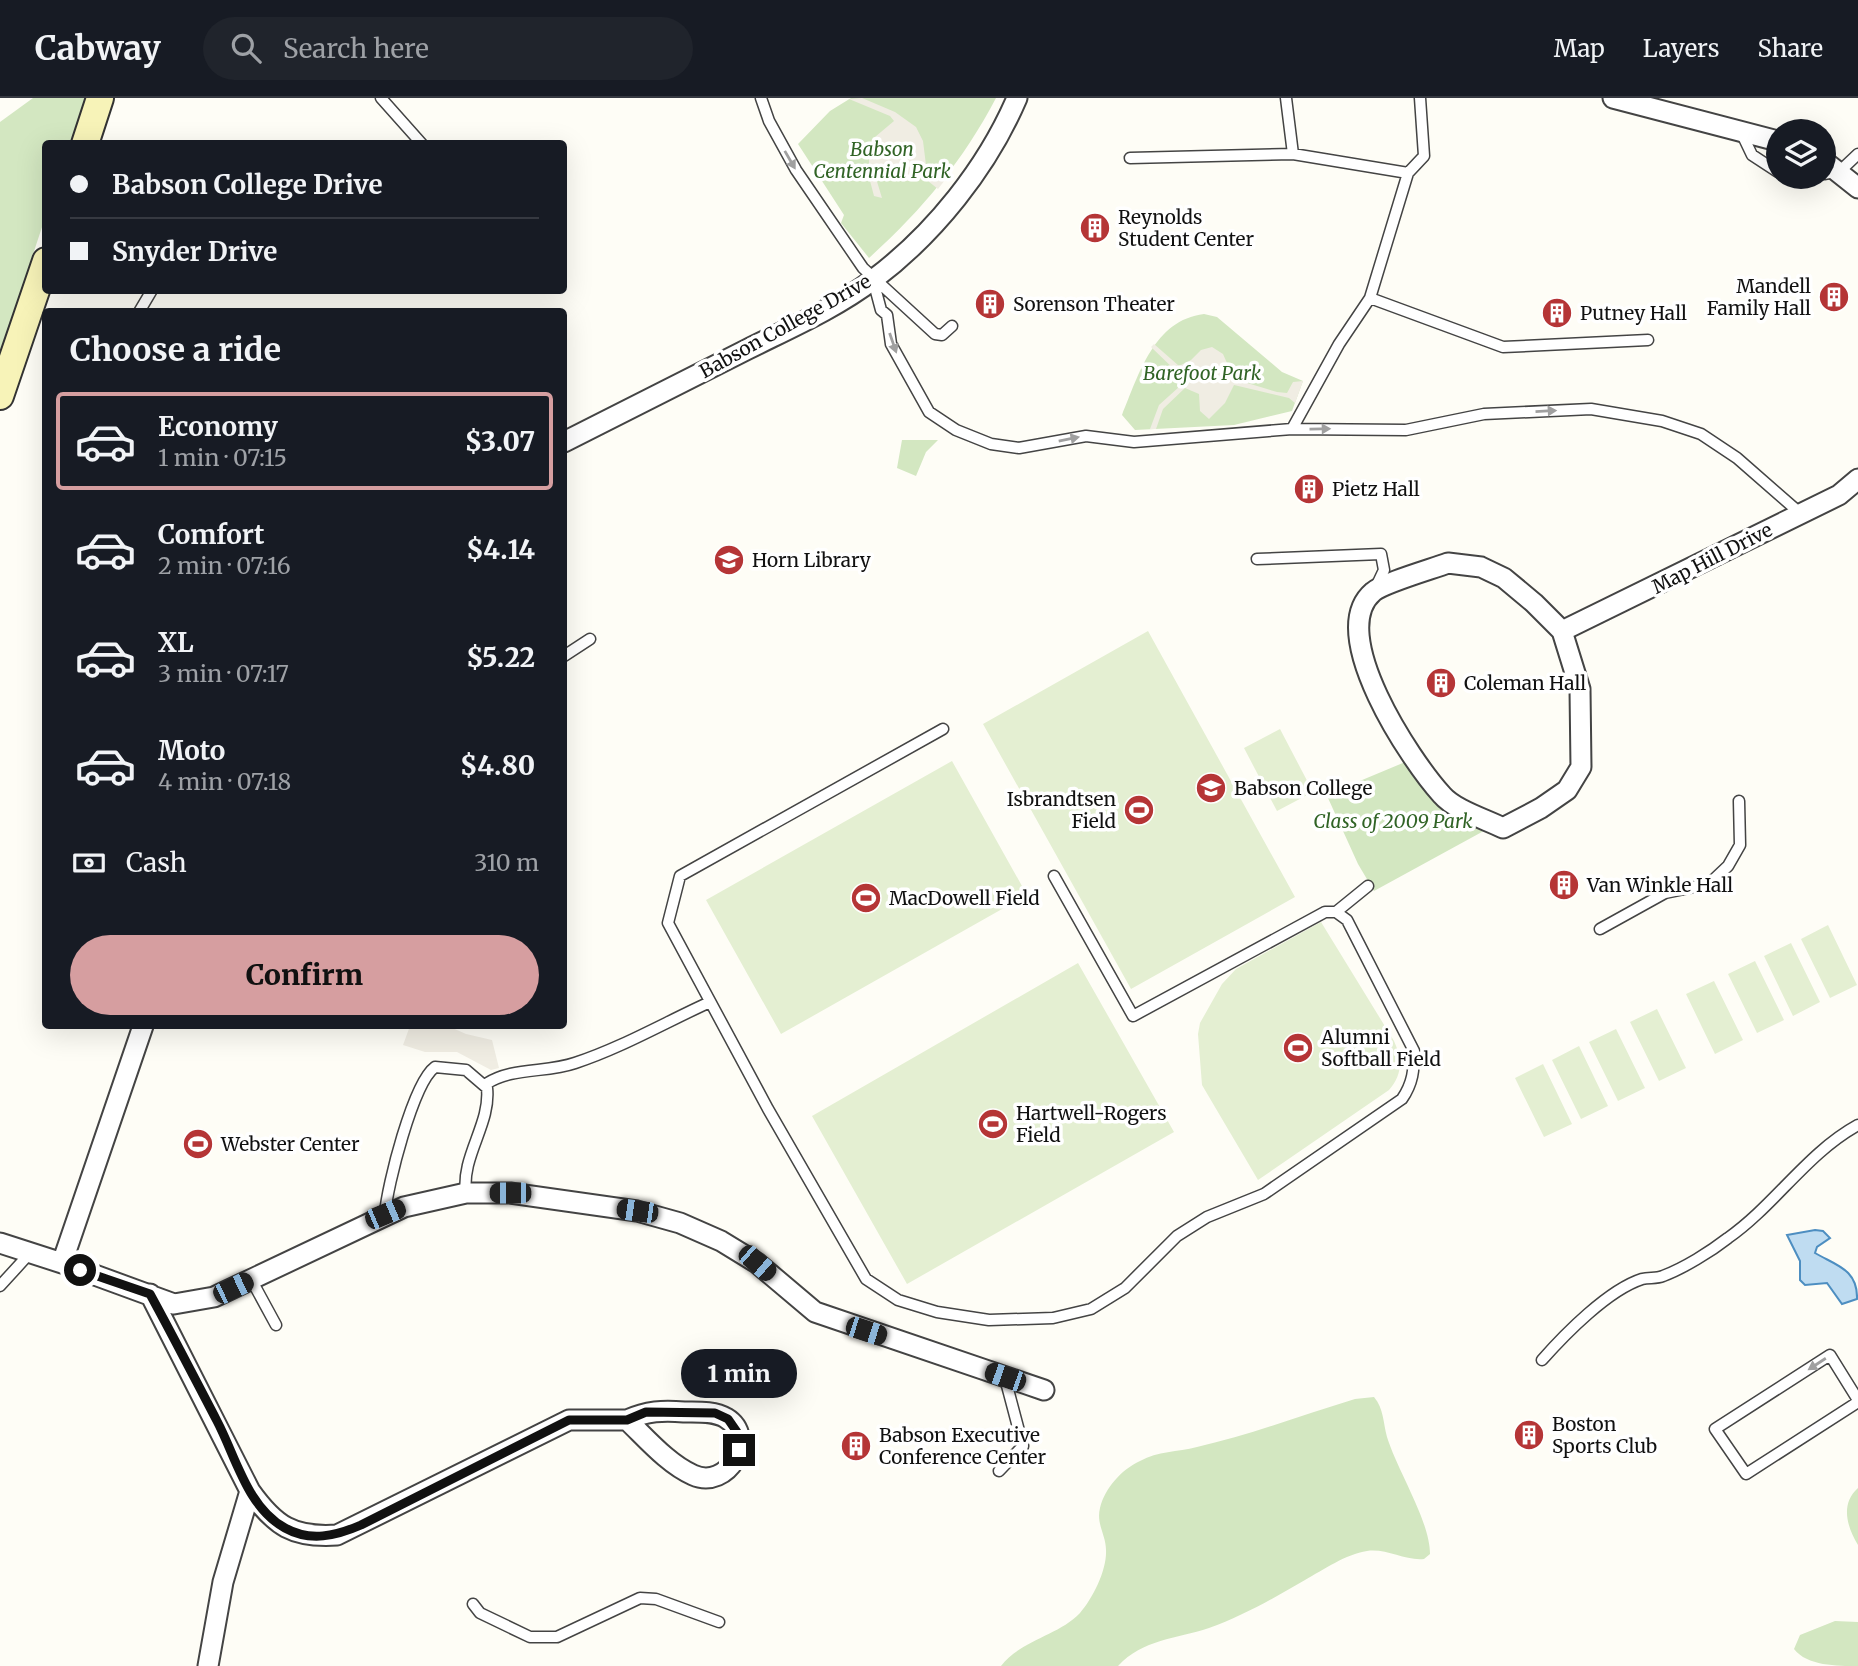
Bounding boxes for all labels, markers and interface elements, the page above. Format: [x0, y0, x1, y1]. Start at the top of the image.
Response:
search box [203, 17, 693, 80]
text: Cabway [35, 28, 161, 69]
icon: search [227, 29, 265, 67]
text: Search here [283, 32, 429, 65]
text: Map [1554, 33, 1605, 64]
text: Layers [1643, 33, 1719, 64]
text: Share [1757, 33, 1823, 64]
map controls [1766, 119, 1836, 189]
button: layers [1766, 119, 1836, 189]
park label: Babson Centennial Park [813, 137, 951, 183]
one-way arrow [784, 150, 796, 169]
text: Babson College Drive [112, 168, 383, 201]
place label: Reynolds Student Center [1118, 205, 1254, 251]
building icon: Reynolds Student Center [1078, 211, 1112, 245]
text: Snyder Drive [112, 235, 277, 268]
street label: Babson College Drive [695, 269, 875, 383]
place label: Mandell Family Hall [1707, 274, 1811, 320]
building icon: Mandell Family Hall [1817, 280, 1851, 314]
building icon: Sorenson Theater [973, 287, 1007, 321]
place label: Sorenson Theater [1013, 292, 1175, 316]
building icon: Putney Hall [1540, 296, 1574, 330]
place label: Putney Hall [1580, 301, 1687, 325]
text: Choose a ride [70, 330, 281, 370]
one-way arrow [888, 333, 899, 354]
park label: Barefoot Park [1143, 361, 1262, 385]
one-way arrow [1535, 405, 1557, 416]
icon: car [74, 410, 137, 473]
text: Economy [158, 410, 278, 443]
one-way arrow [1309, 423, 1331, 434]
text: $3.07 [465, 425, 535, 458]
one-way arrow [1058, 434, 1080, 445]
text: 1 min · 07:15 [158, 443, 287, 472]
building icon: Pietz Hall [1292, 472, 1326, 506]
place label: Pietz Hall [1332, 477, 1420, 501]
street label: Map Hill Drive [1648, 517, 1776, 599]
icon: car [74, 518, 137, 581]
text: Comfort [158, 518, 264, 551]
text: $4.14 [466, 533, 535, 566]
school or university icon: Horn Library [712, 543, 746, 577]
place label: Horn Library [752, 548, 871, 572]
text: 2 min · 07:16 [158, 551, 291, 580]
icon: car [74, 626, 137, 689]
text: XL [158, 626, 194, 659]
text: $5.22 [466, 641, 535, 674]
text: 3 min · 07:17 [158, 659, 289, 688]
building icon: Coleman Hall [1424, 666, 1458, 700]
place label: Coleman Hall [1464, 671, 1586, 695]
icon: car [74, 734, 137, 797]
text: Moto [158, 734, 225, 767]
text: $4.80 [460, 749, 535, 782]
text: 4 min · 07:18 [158, 767, 291, 796]
school or university icon: Babson College [1194, 771, 1228, 805]
place label: Babson College [1234, 776, 1372, 800]
place label: Isbrandtsen Field [1007, 787, 1116, 833]
sports icon: Isbrandtsen Field [1122, 793, 1156, 827]
park label: Class of 2009 Park [1313, 809, 1473, 833]
icon: cash [70, 844, 108, 882]
text: Cash [126, 846, 187, 879]
text: 310 m [474, 848, 539, 877]
building icon: Van Winkle Hall [1547, 868, 1581, 902]
place label: Van Winkle Hall [1586, 873, 1733, 897]
sports icon: MacDowell Field [849, 881, 883, 915]
place label: MacDowell Field [889, 886, 1040, 910]
button: Confirm [70, 935, 539, 1015]
place label: Alumni Softball Field [1320, 1025, 1441, 1071]
sports icon: Alumni Softball Field [1281, 1031, 1315, 1065]
place label: Hartwell-Rogers Field [1016, 1101, 1167, 1147]
sports icon: Hartwell-Rogers Field [976, 1107, 1010, 1141]
sports icon: Webster Center [181, 1127, 215, 1161]
place label: Webster Center [220, 1132, 360, 1156]
car [490, 1183, 532, 1204]
car [362, 1196, 409, 1232]
car [615, 1198, 660, 1224]
car [735, 1241, 780, 1285]
route start [64, 1254, 96, 1286]
car [210, 1269, 257, 1307]
car [843, 1315, 890, 1347]
callout: 1 min [681, 1348, 797, 1398]
one-way arrow [1807, 1357, 1826, 1370]
text: 1 min [707, 1359, 771, 1388]
car [982, 1360, 1029, 1394]
place label: Boston Sports Club [1552, 1412, 1657, 1458]
building icon: Boston Sports Club [1512, 1418, 1546, 1452]
place label: Babson Executive Conference Center [879, 1423, 1046, 1469]
building icon: Babson Executive Conference Center [839, 1429, 873, 1463]
route end [723, 1434, 755, 1466]

